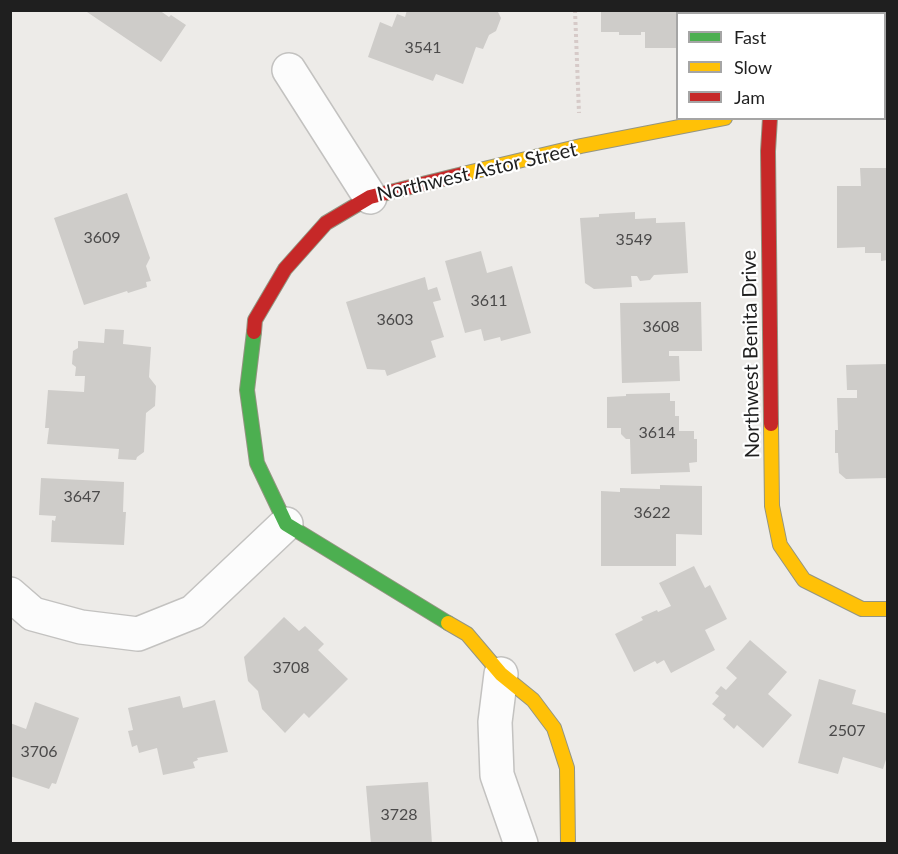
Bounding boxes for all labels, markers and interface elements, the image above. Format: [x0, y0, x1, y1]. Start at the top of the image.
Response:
legend [676, 12, 886, 120]
text: Fast [734, 26, 766, 48]
house number: 3541 [404, 38, 442, 58]
text: Slow [734, 56, 772, 78]
text: Jam [734, 86, 765, 108]
street label: Northwest Astor Street [375, 137, 579, 207]
house number: 3609 [83, 228, 121, 248]
house number: 3549 [615, 230, 653, 250]
street label: Northwest Benita Drive [737, 250, 765, 458]
house number: 3611 [470, 291, 508, 311]
house number: 3603 [376, 310, 414, 330]
house number: 3608 [642, 317, 680, 337]
house number: 3614 [638, 423, 676, 443]
house number: 3647 [63, 487, 101, 507]
house number: 3622 [633, 503, 671, 523]
house number: 3708 [272, 658, 310, 678]
house number: 2507 [828, 721, 866, 741]
house number: 3706 [20, 742, 58, 762]
house number: 3728 [380, 805, 418, 825]

